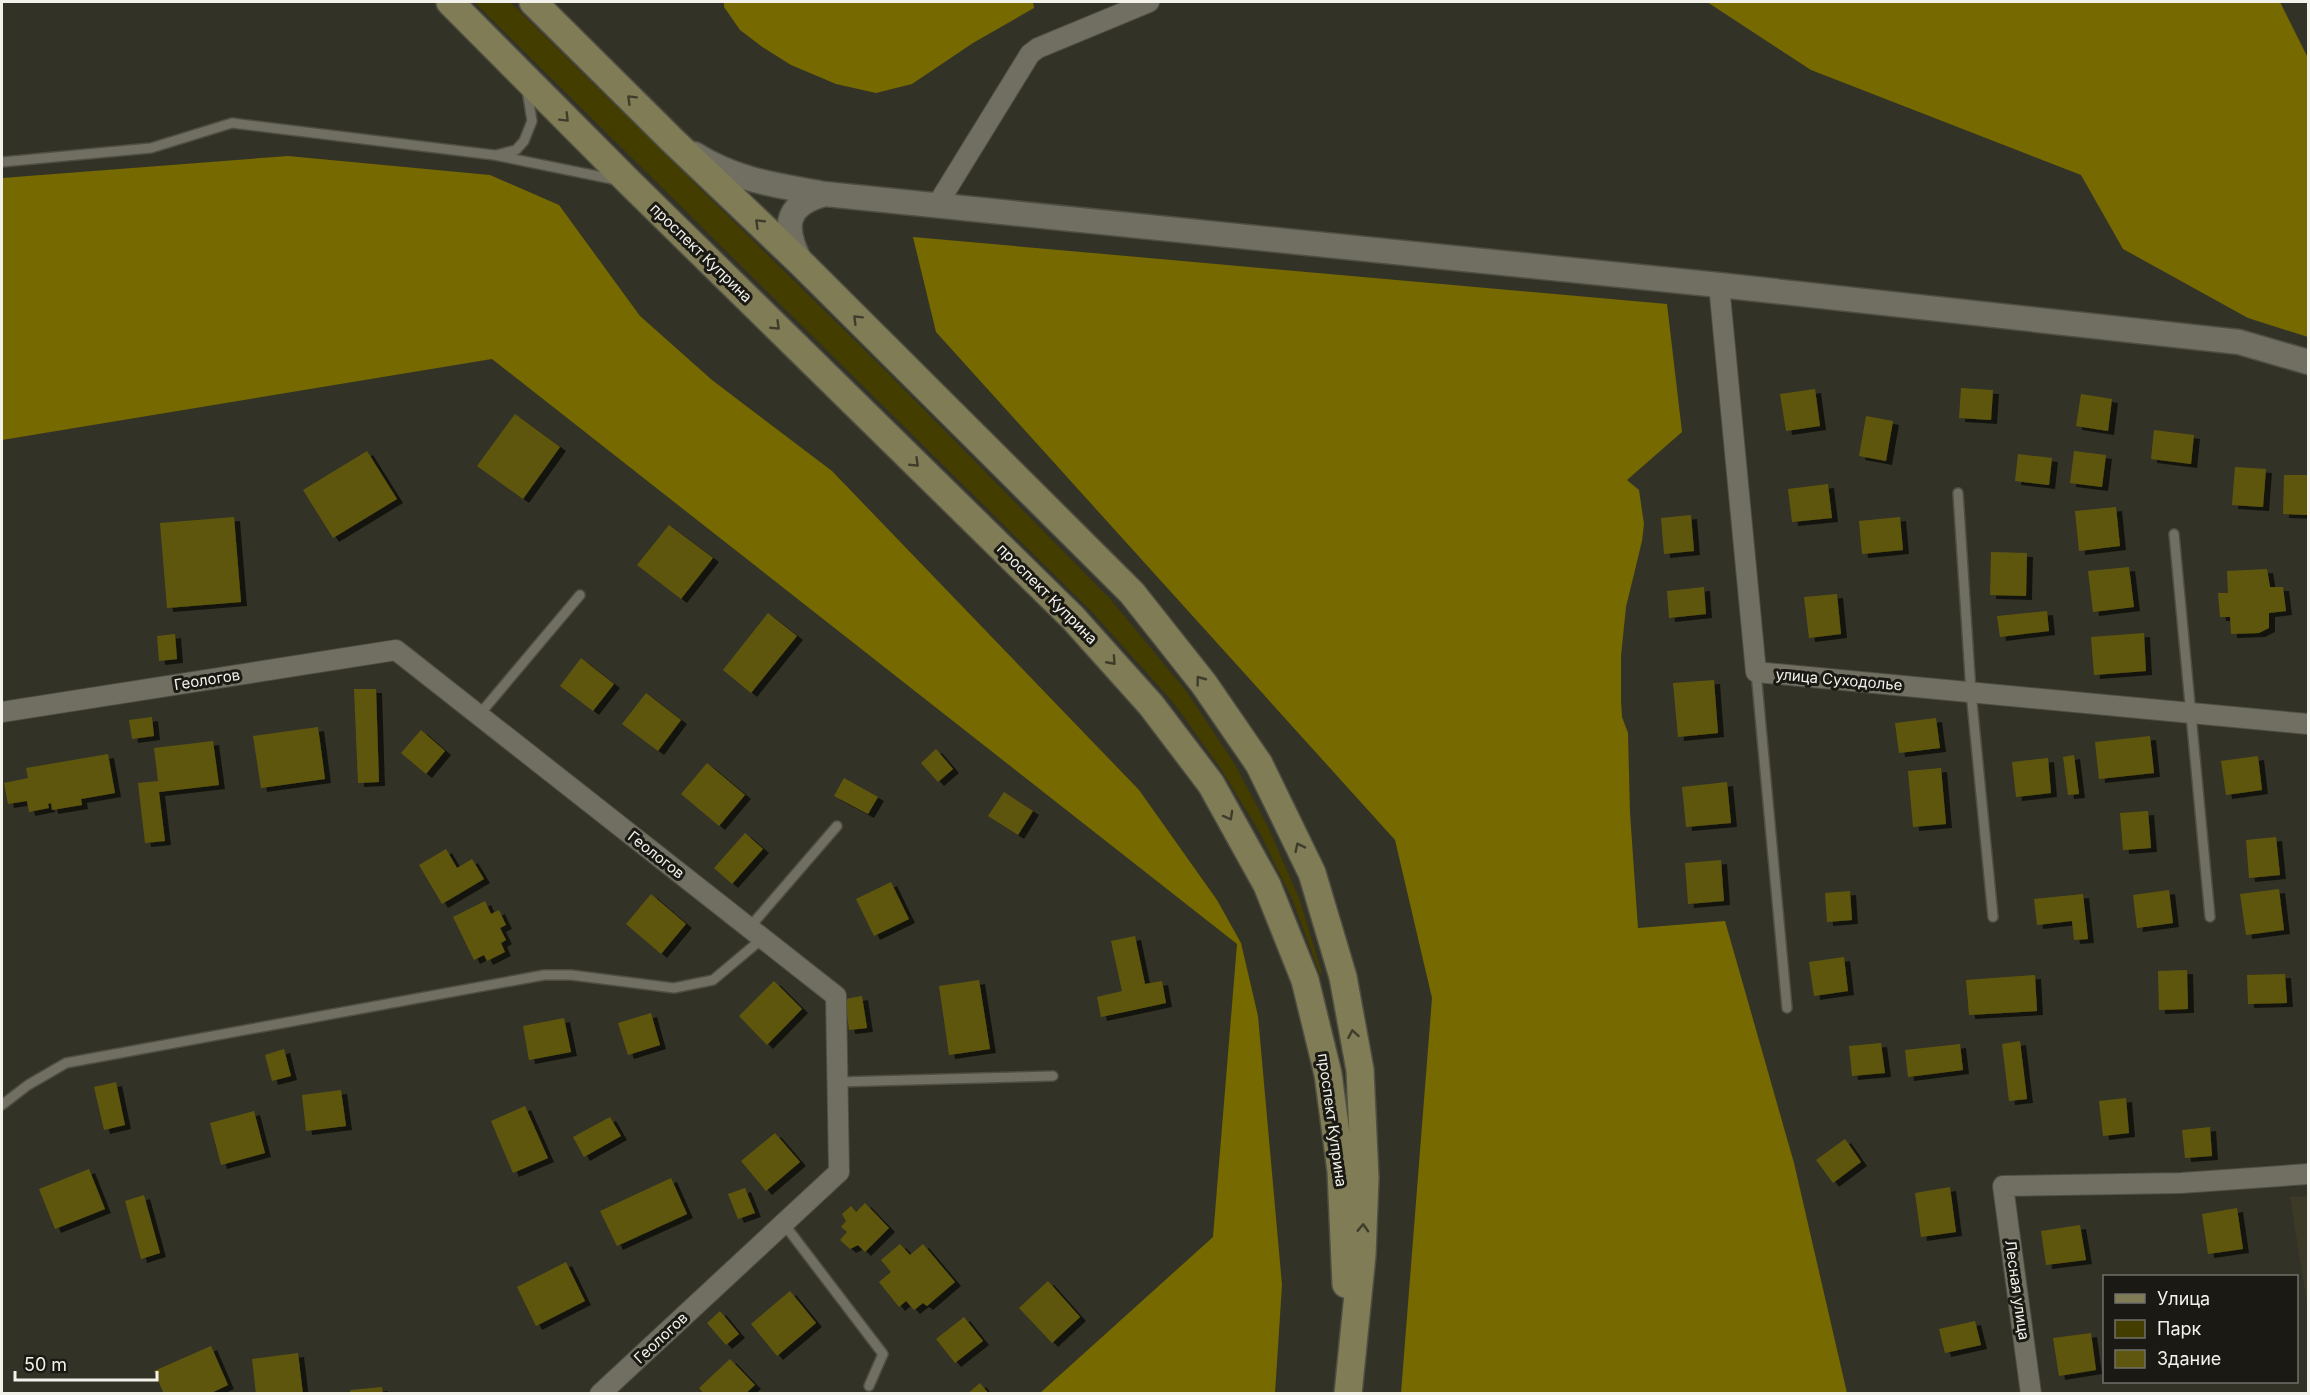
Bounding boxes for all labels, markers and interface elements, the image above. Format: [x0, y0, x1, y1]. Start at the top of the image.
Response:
one-way arrow [627, 95, 638, 106]
one-way arrow [557, 110, 568, 121]
street label: проспект Куприна [646, 199, 756, 306]
one-way arrow [755, 219, 766, 230]
one-way arrow [853, 315, 864, 326]
one-way arrow [768, 319, 779, 330]
one-way arrow [908, 455, 919, 466]
street label: проспект Куприна [993, 539, 1102, 648]
one-way arrow [1105, 654, 1116, 664]
street label: улица Суходолье [1775, 664, 1903, 695]
street label: Геологов [173, 665, 241, 694]
one-way arrow [1197, 675, 1208, 686]
one-way arrow [1222, 810, 1233, 820]
street label: Геологов [624, 827, 688, 883]
one-way arrow [1295, 843, 1306, 854]
one-way arrow [1347, 1029, 1360, 1039]
street label: проспект Куприна [1314, 1052, 1351, 1188]
one-way arrow [1357, 1224, 1370, 1233]
street label: Лесная улица [2001, 1239, 2034, 1341]
legend [2103, 1275, 2298, 1383]
text: Улица [2157, 1288, 2210, 1309]
street label: Геологов [630, 1308, 692, 1367]
text: Парк [2157, 1318, 2202, 1339]
scale bar [15, 1344, 158, 1382]
text: Здание [2157, 1348, 2221, 1369]
text: 50 m [24, 1354, 67, 1375]

